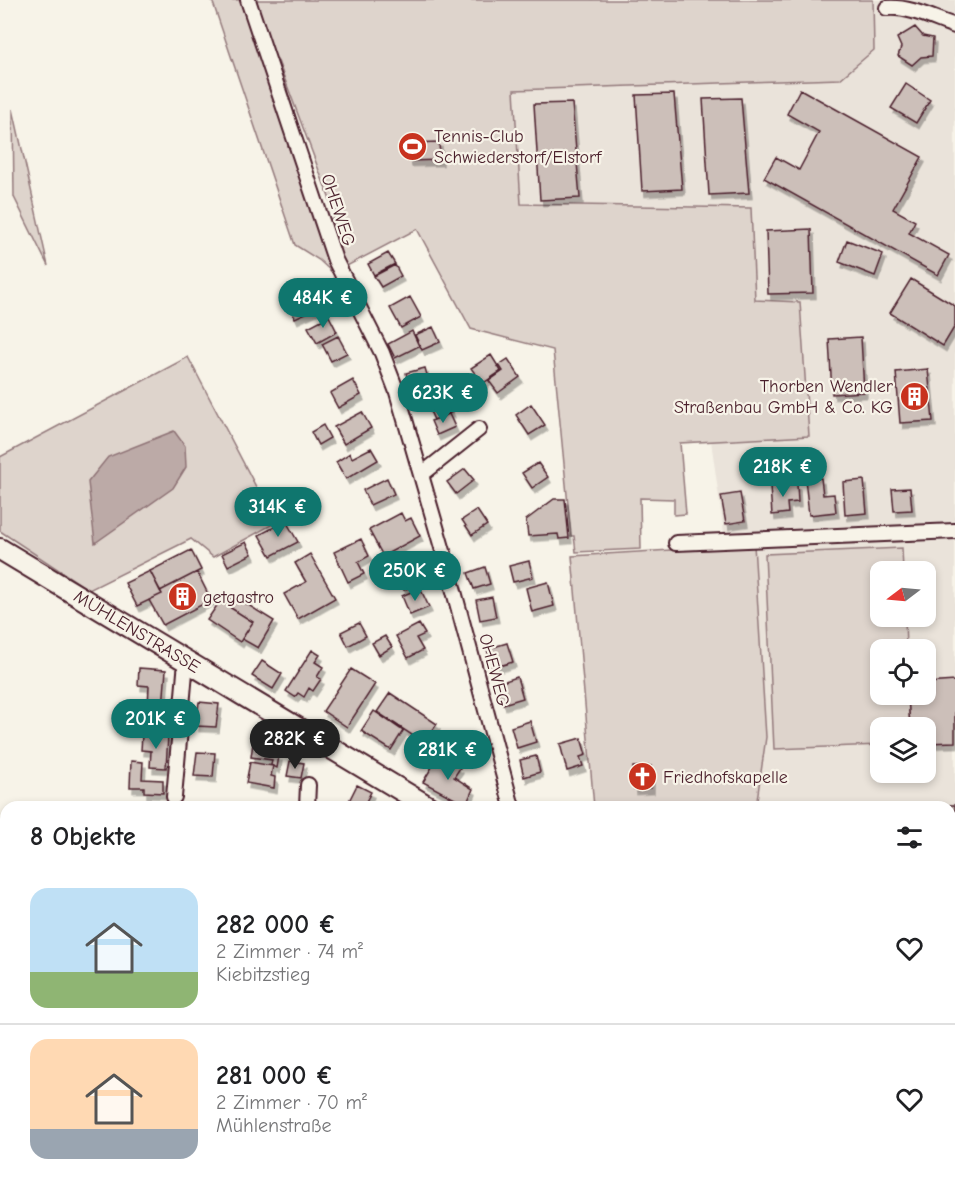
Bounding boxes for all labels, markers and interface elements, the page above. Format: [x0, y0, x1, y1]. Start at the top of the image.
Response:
place label: Tennis-Club Schwiederstorf/Elstorf [434, 126, 602, 168]
sports icon: Tennis-Club Schwiederstorf/Elstorf [397, 130, 429, 162]
street label: OHEWEG [316, 171, 360, 249]
pin: 484K € [274, 278, 372, 329]
text: 484K € [292, 286, 354, 309]
pin: 623K € [394, 373, 492, 424]
place label: Thorben Wendler Straßenbau GmbH & Co. KG [674, 376, 894, 418]
building icon: Thorben Wendler Straßenbau GmbH & Co. KG [898, 380, 930, 412]
text: 623K € [412, 381, 474, 404]
pin: 218K € [734, 447, 832, 498]
text: 218K € [753, 455, 813, 478]
pin: 314K € [229, 487, 327, 538]
text: 314K € [248, 495, 308, 518]
pin: 250K € [366, 551, 464, 602]
text: 250K € [383, 559, 447, 582]
north arrow [870, 561, 936, 627]
map controls [870, 561, 936, 783]
building icon: getgastro [166, 581, 198, 613]
street label: MÜHLENSTRASSE [70, 585, 204, 678]
place label: getgastro [203, 587, 274, 608]
street label: OHEWEG [474, 631, 514, 709]
button: locate [870, 639, 936, 705]
pin: 201K € [107, 699, 205, 750]
text: 201K € [125, 707, 187, 730]
button: layers [870, 717, 936, 783]
pin: 282K € [246, 719, 344, 770]
text: 282K € [264, 727, 326, 750]
pin: 281K € [399, 730, 497, 781]
text: 281K € [418, 738, 478, 761]
church icon: Friedhofskapelle [626, 761, 658, 793]
place label: Friedhofskapelle [663, 767, 788, 788]
icon: filters [893, 821, 926, 854]
text: 8 Objekte [30, 822, 136, 852]
text: 282 000 € [216, 910, 336, 940]
icon: home [78, 912, 150, 984]
icon: heart [893, 932, 926, 965]
text: 2 Zimmer · 74 m² [216, 940, 363, 963]
text: Kiebitzstieg [216, 963, 311, 986]
text: 281 000 € [216, 1061, 334, 1091]
icon: home [78, 1063, 150, 1135]
icon: heart [893, 1083, 926, 1116]
text: 2 Zimmer · 70 m² [216, 1091, 367, 1114]
text: Mühlenstraße [216, 1114, 332, 1137]

